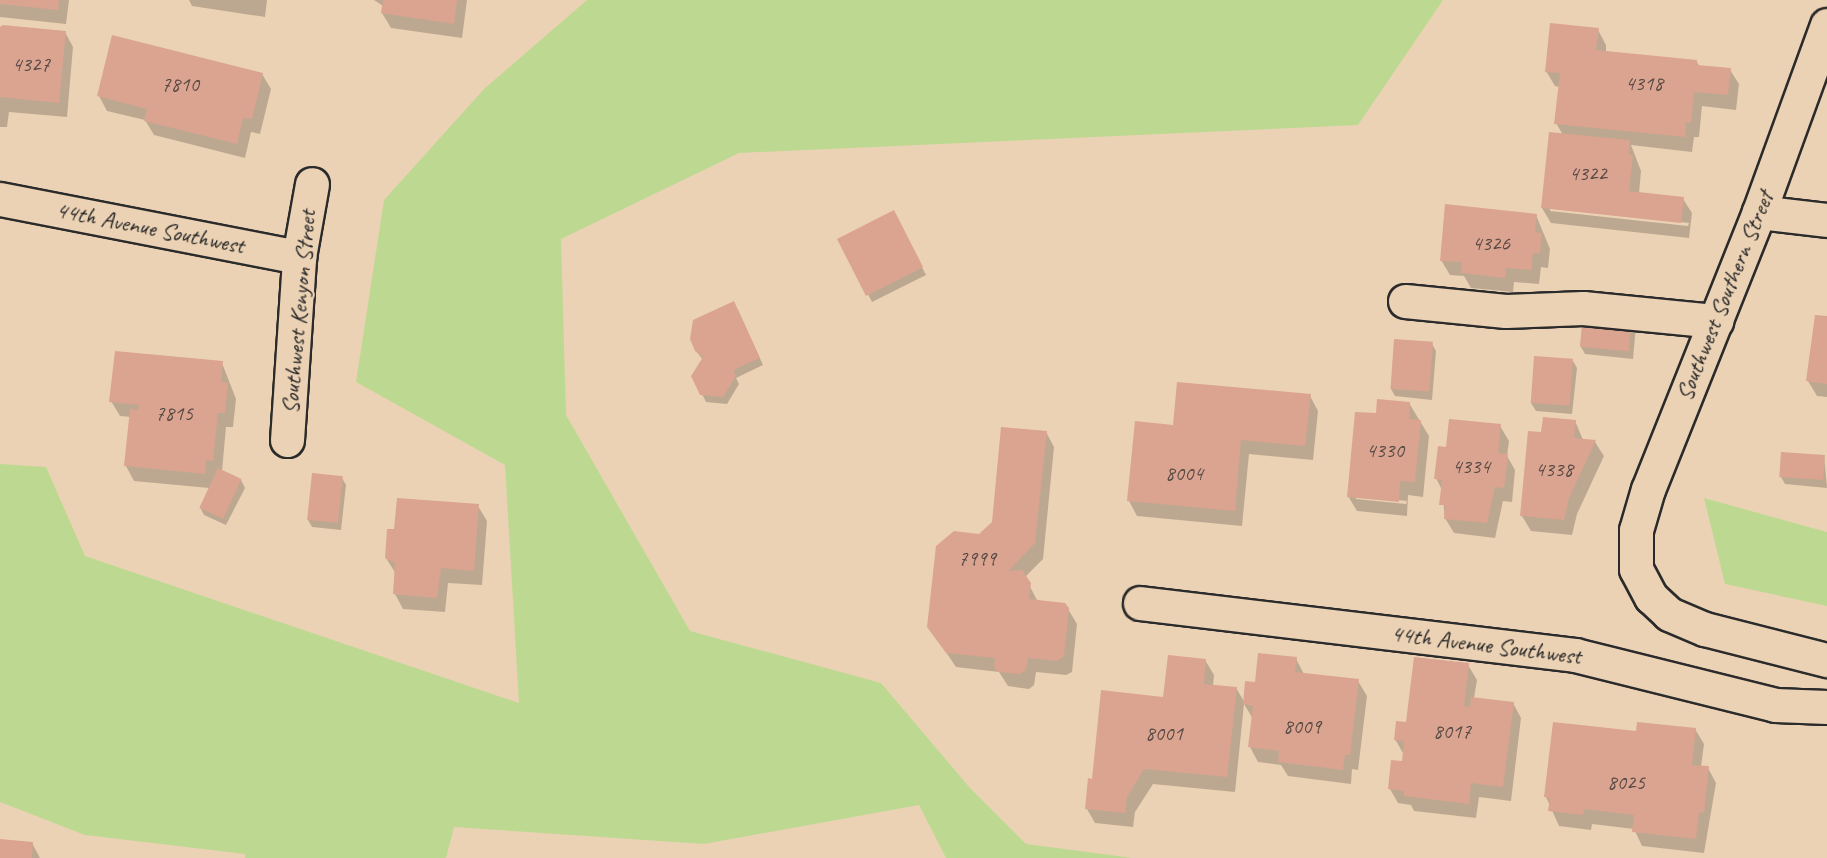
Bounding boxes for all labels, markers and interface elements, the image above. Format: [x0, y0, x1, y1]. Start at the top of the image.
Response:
house number: 4327 [12, 51, 50, 77]
house number: 4318 [1625, 70, 1663, 96]
house number: 7810 [161, 71, 199, 97]
house number: 4322 [1569, 160, 1607, 186]
street label: Southwest Southern Street [1670, 187, 1780, 405]
street label: 44th Avenue Southwest [53, 196, 247, 260]
street label: Southwest Kenyon Street [276, 209, 322, 415]
house number: 4326 [1472, 230, 1510, 256]
house number: 7815 [155, 400, 193, 426]
house number: 4330 [1366, 437, 1404, 463]
house number: 4334 [1452, 453, 1490, 479]
house number: 4338 [1535, 456, 1573, 482]
house number: 8004 [1165, 460, 1203, 486]
house number: 7999 [958, 545, 996, 571]
street label: 44th Avenue Southwest [1389, 619, 1583, 671]
house number: 8009 [1283, 713, 1321, 739]
house number: 8017 [1433, 718, 1471, 744]
house number: 8001 [1145, 720, 1183, 746]
house number: 8025 [1607, 769, 1645, 795]

